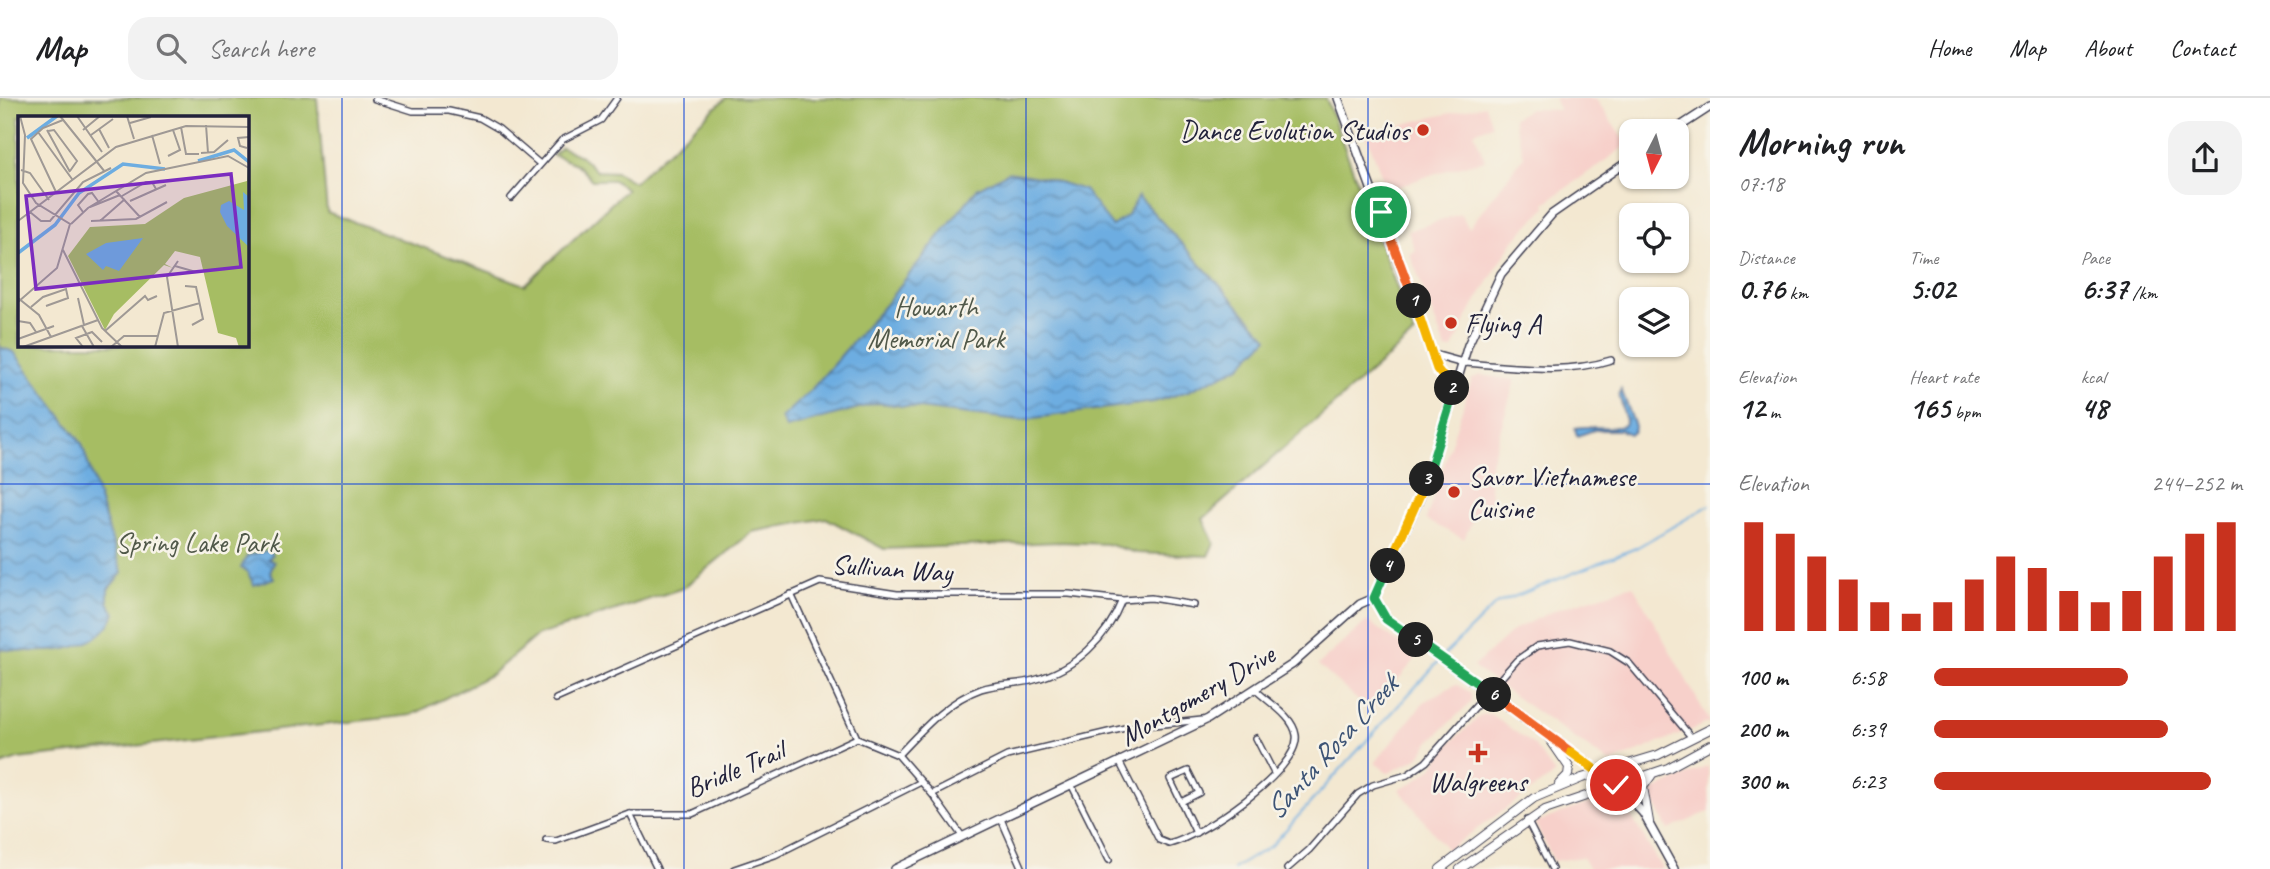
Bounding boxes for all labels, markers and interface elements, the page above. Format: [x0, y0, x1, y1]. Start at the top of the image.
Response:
search box [128, 17, 618, 80]
text: Map [35, 27, 86, 69]
icon: search [152, 29, 190, 67]
text: Search here [208, 32, 314, 65]
text: Home [1928, 33, 1971, 63]
text: Map [2009, 33, 2046, 63]
text: About [2084, 33, 2132, 63]
text: Contact [2170, 33, 2235, 63]
place label: Dance Evolution Studios [1180, 113, 1411, 148]
inset map [18, 116, 248, 346]
north arrow [1619, 119, 1689, 189]
map controls [1619, 119, 1689, 357]
text: Morning run [1738, 119, 1904, 166]
button: share [2168, 121, 2242, 195]
marker: Dance Evolution Studios [1415, 122, 1431, 138]
text: 07:18 [1738, 169, 1784, 198]
pin [1351, 182, 1411, 242]
icon: arrive [1362, 193, 1400, 231]
button: locate [1619, 203, 1689, 273]
text: Distance [1738, 246, 1795, 270]
text: Time [1909, 246, 1938, 270]
text: Pace [2081, 246, 2110, 270]
text: 0.76 [1738, 270, 1785, 308]
text: 5:02 [1909, 270, 1955, 308]
text: 6:37 [2081, 270, 2128, 308]
text: km [1785, 281, 1808, 305]
text: /km [2128, 281, 2157, 305]
pin: 1 [1396, 284, 1432, 318]
button: layers [1619, 287, 1689, 357]
text: 1 [1409, 288, 1418, 312]
park label: Howarth Memorial Park [867, 289, 1006, 356]
place label: Flying A [1465, 306, 1543, 341]
marker: Flying A [1443, 315, 1459, 331]
text: Elevation [1738, 365, 1796, 389]
text: Heart rate [1909, 365, 1979, 389]
text: kcal [2081, 365, 2106, 389]
pin: 2 [1434, 370, 1470, 406]
text: 2 [1447, 375, 1456, 399]
text: 12 [1738, 389, 1765, 427]
text: 165 [1909, 389, 1950, 427]
text: 48 [2081, 389, 2108, 427]
text: m [1765, 400, 1780, 424]
text: bpm [1950, 400, 1981, 424]
place label: Savor Vietnamese Cuisine [1468, 459, 1637, 526]
pin: 3 [1410, 462, 1444, 496]
text: 3 [1422, 466, 1431, 490]
text: Elevation [1738, 469, 1809, 498]
text: 244–252 m [2151, 469, 2242, 498]
marker: Savor Vietnamese Cuisine [1446, 484, 1462, 500]
park label: Spring Lake Park [116, 525, 281, 560]
street label: Sullivan Way [831, 546, 956, 590]
pin: 4 [1370, 548, 1406, 584]
text: 4 [1383, 553, 1392, 577]
pin: 5 [1398, 622, 1434, 658]
text: 5 [1411, 627, 1420, 651]
street label: Montgomery Drive [1113, 636, 1282, 753]
water label: Santa Rosa Creek [1256, 663, 1409, 827]
text: 100 m [1738, 663, 1788, 692]
text: 6:58 [1850, 663, 1886, 692]
pin: 6 [1476, 678, 1512, 712]
text: 6 [1489, 682, 1498, 706]
text: 200 m [1738, 715, 1788, 744]
text: 6:39 [1850, 715, 1886, 744]
street label: Bridle Trail [680, 731, 794, 805]
marker: Walgreens [1470, 745, 1486, 761]
pin [1586, 755, 1646, 815]
place label: Walgreens [1429, 764, 1529, 799]
icon: check [1597, 766, 1635, 804]
text: 300 m [1738, 767, 1788, 796]
text: 6:23 [1850, 767, 1886, 796]

